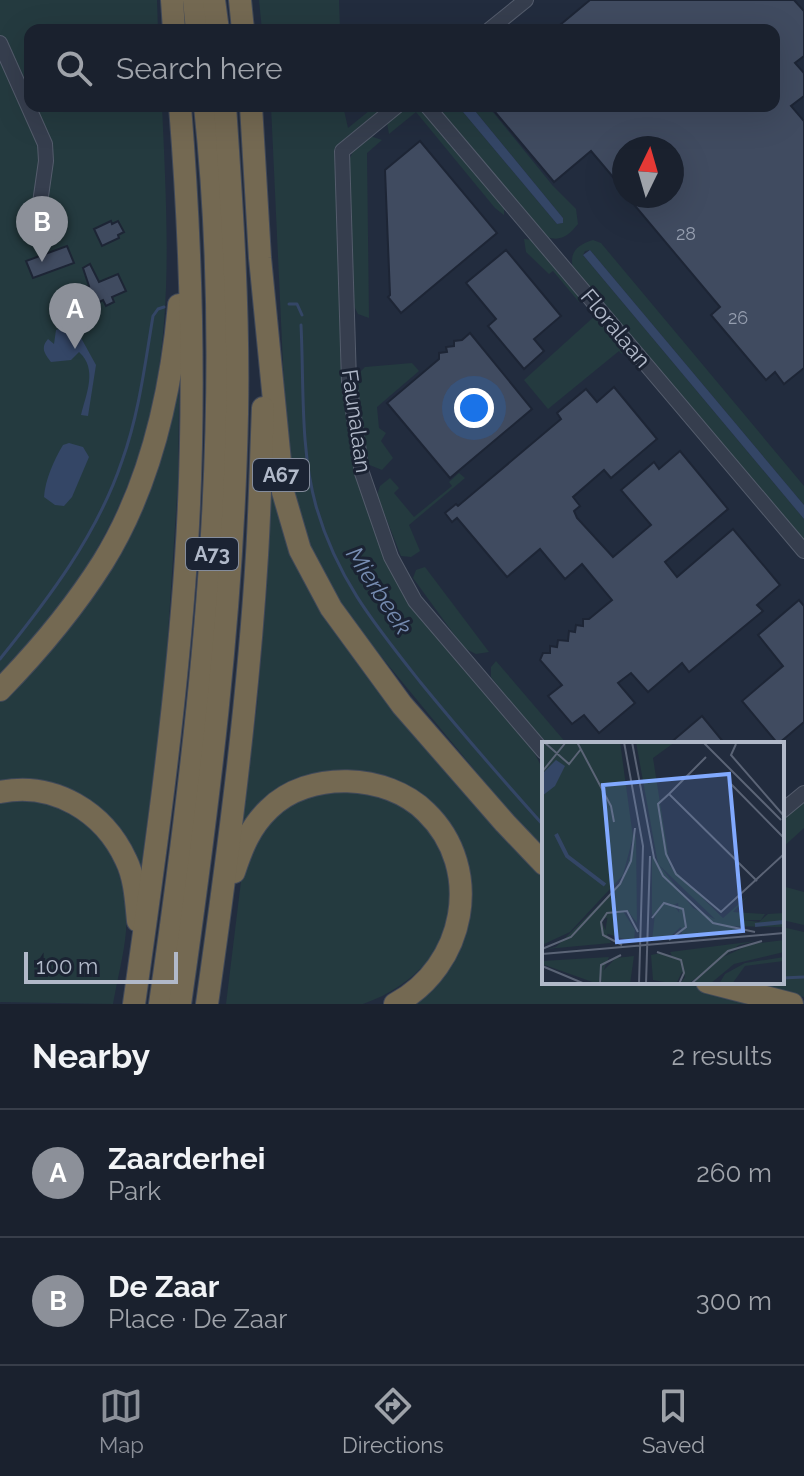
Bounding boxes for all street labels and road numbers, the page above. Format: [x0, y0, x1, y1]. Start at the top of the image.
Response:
street label: Floralaan [576, 283, 656, 373]
street label: Faunalaan [337, 368, 377, 474]
road number: A67 [253, 459, 309, 491]
road number: A73 [186, 538, 238, 570]

